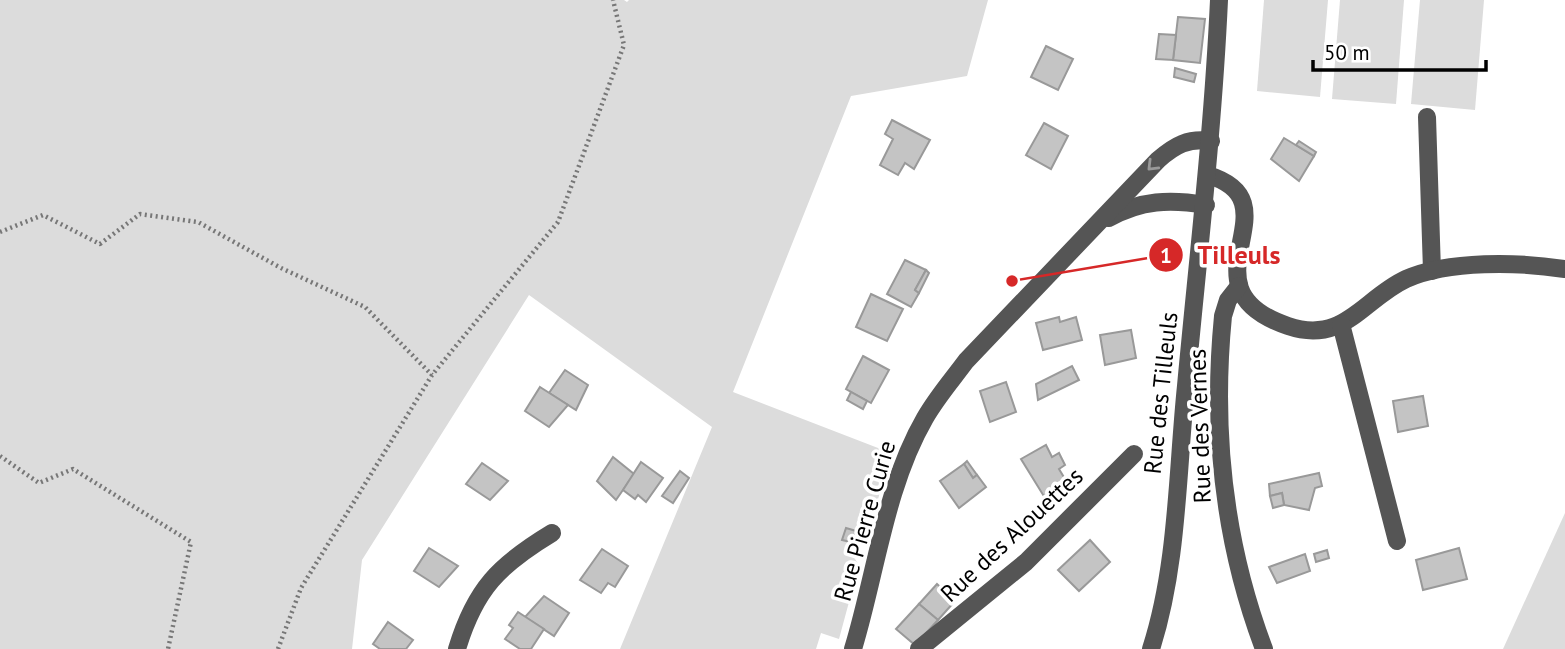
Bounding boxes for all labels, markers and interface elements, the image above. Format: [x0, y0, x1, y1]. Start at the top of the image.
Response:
scale bar [1313, 28, 1486, 72]
text: 50 m [1324, 39, 1370, 66]
one-way arrow [1148, 158, 1161, 171]
callout: Tilleuls [1148, 232, 1294, 279]
text: Tilleuls [1198, 238, 1280, 271]
text: 1 [1160, 242, 1172, 269]
street label: Rue des Tilleuls [1137, 311, 1184, 475]
street label: Rue des Vernes [1181, 348, 1218, 504]
street label: Rue Pierre Curie [827, 437, 902, 605]
street label: Rue des Alouettes [934, 461, 1089, 609]

